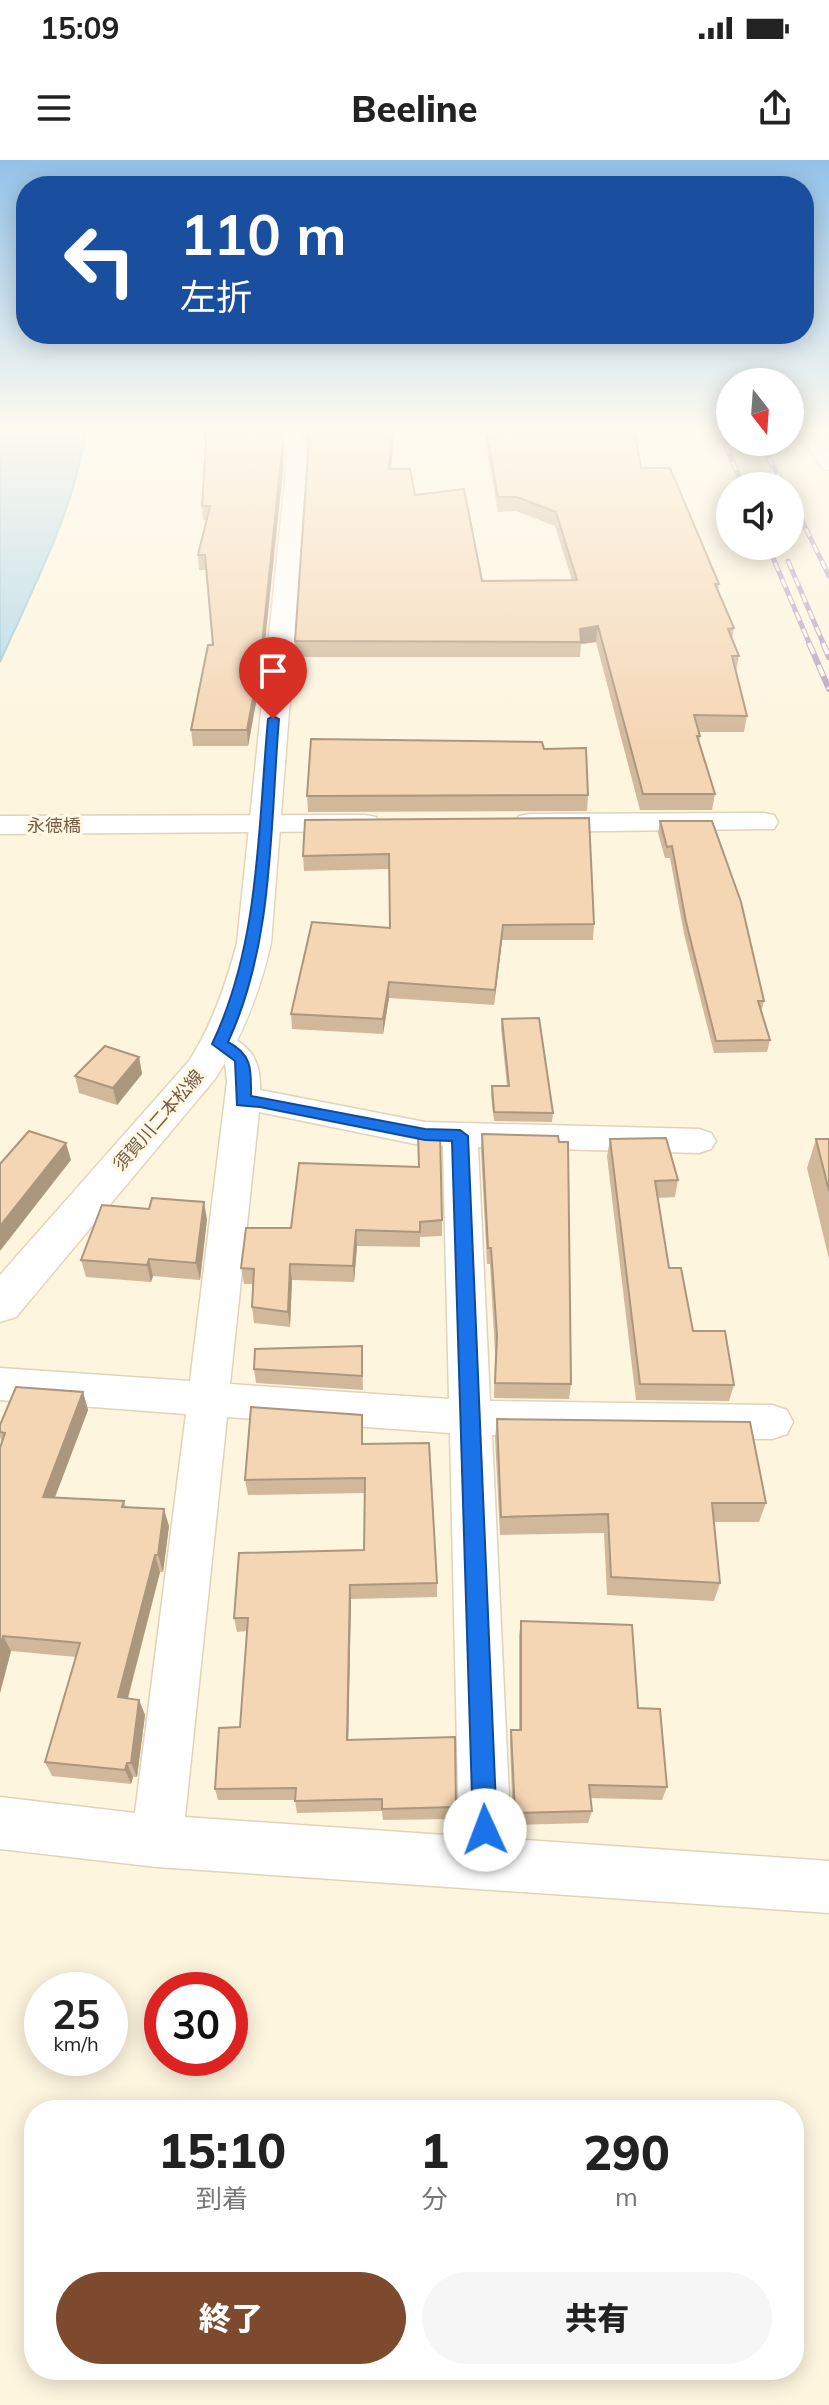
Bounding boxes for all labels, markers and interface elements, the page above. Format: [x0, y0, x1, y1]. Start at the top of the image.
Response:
text: 15:09 [40, 9, 119, 47]
icon: menu [32, 86, 76, 130]
text: Beeline [351, 86, 478, 131]
icon: share [753, 86, 797, 130]
text: 110 m [180, 199, 347, 269]
icon: left [48, 208, 152, 312]
text: 左折 [180, 274, 252, 319]
north arrow [716, 368, 804, 456]
map controls [716, 368, 804, 560]
button: sound [716, 472, 804, 560]
pin [239, 637, 307, 719]
icon: arrive [251, 649, 295, 693]
street label: 永徳橋 [27, 814, 81, 837]
street label: 須賀川二本松線 [108, 1065, 208, 1175]
position arrow [443, 1788, 527, 1872]
speed limit sign: 30 [144, 1972, 248, 2076]
text: 25 [52, 1989, 100, 2039]
text: km/h [53, 2031, 99, 2056]
text: 15:10 [158, 2120, 286, 2180]
text: 1 [420, 2120, 449, 2180]
text: 290 [583, 2122, 670, 2182]
text: m [615, 2180, 638, 2213]
text: 到着 [196, 2182, 248, 2215]
text: 分 [422, 2182, 448, 2215]
button: 終了 [56, 2272, 406, 2364]
button: 共有 [422, 2272, 772, 2364]

